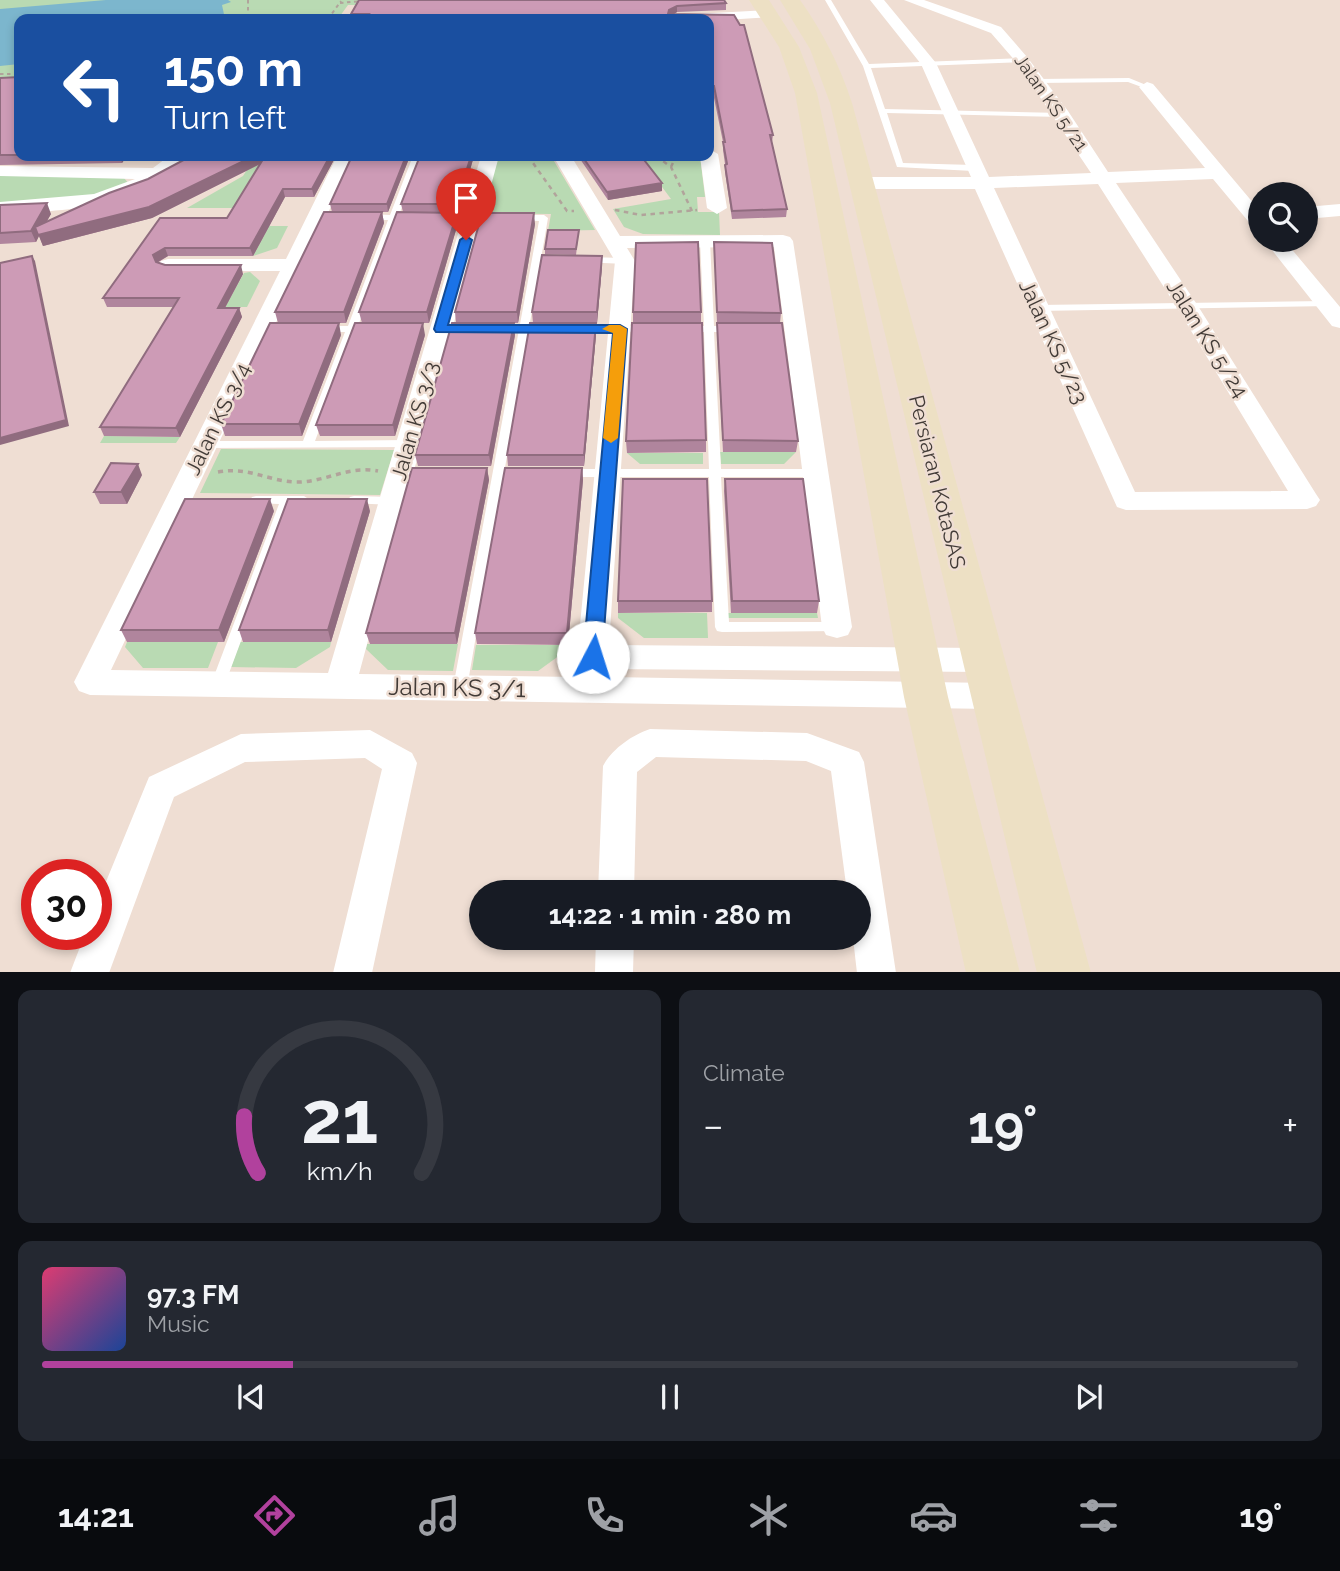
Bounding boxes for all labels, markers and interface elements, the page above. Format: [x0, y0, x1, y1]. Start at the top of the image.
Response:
text: 150 m [164, 40, 303, 97]
icon: left [49, 42, 140, 133]
street label: Jalan KS 5/21 [1011, 51, 1092, 155]
text: Turn left [164, 99, 286, 136]
pin [436, 168, 496, 240]
icon: arrive [447, 179, 485, 217]
map controls [1248, 182, 1318, 252]
button: search [1248, 182, 1318, 252]
street label: Jalan KS 5/24 [1161, 275, 1253, 402]
street label: Jalan KS 5/23 [1014, 276, 1093, 408]
street label: Jalan KS 3/4 [180, 359, 255, 479]
street label: Jalan KS 3/3 [386, 359, 443, 483]
street label: Persiaran KotaSAS [904, 393, 971, 571]
position arrow [556, 620, 630, 694]
street label: Jalan KS 3/1 [388, 672, 526, 703]
speed limit sign: 30 [21, 859, 112, 950]
text: 14:22 · 1 min · 280 m [549, 900, 791, 930]
text: Climate [703, 1059, 785, 1086]
text: 21 [301, 1075, 378, 1160]
text: 19° [968, 1094, 1038, 1155]
text: − [703, 1103, 723, 1148]
text: + [1282, 1103, 1298, 1148]
text: km/h [307, 1155, 372, 1185]
text: 97.3 FM [147, 1280, 239, 1310]
text: Music [147, 1310, 210, 1337]
icon: previous [232, 1378, 270, 1416]
icon: pause [651, 1378, 689, 1416]
icon: next [1070, 1378, 1108, 1416]
icon: directions [250, 1491, 299, 1540]
icon: music [415, 1491, 464, 1540]
icon: phone [580, 1491, 629, 1540]
icon: climate [744, 1491, 793, 1540]
icon: car [909, 1491, 958, 1540]
icon: filters [1074, 1491, 1123, 1540]
text: 14:21 [58, 1497, 134, 1534]
text: 19° [1239, 1497, 1282, 1534]

